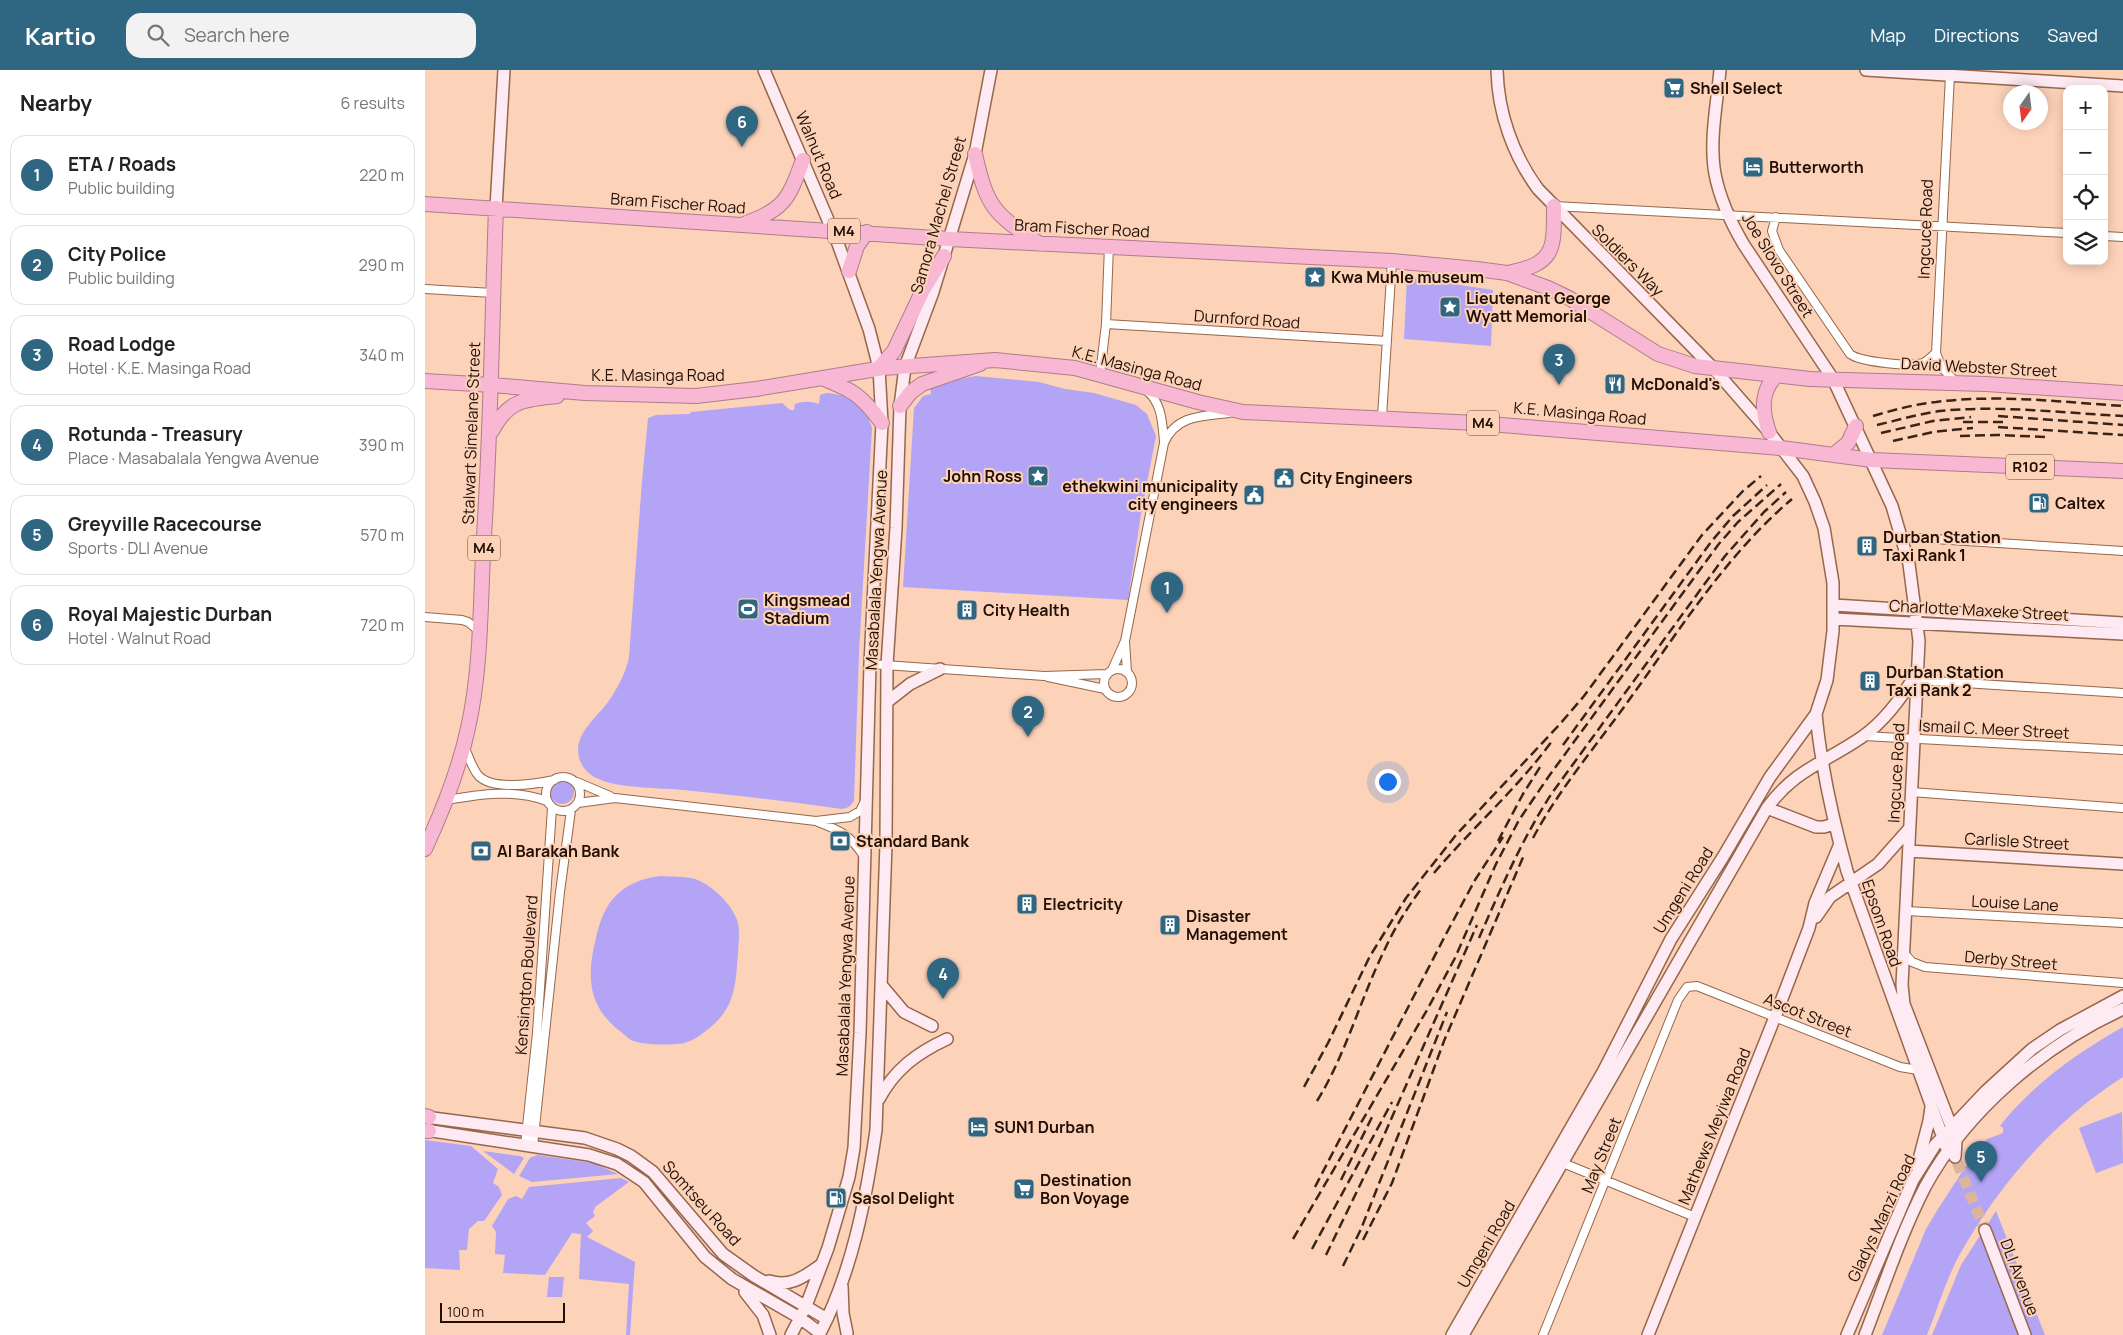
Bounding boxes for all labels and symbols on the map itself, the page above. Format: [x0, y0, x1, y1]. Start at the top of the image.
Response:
supermarket icon: Shell Select [1662, 76, 1686, 100]
place label: Shell Select [1690, 77, 1783, 99]
north arrow [2003, 85, 2048, 130]
pin: 6 [726, 106, 758, 147]
street label: Walnut Road [791, 108, 847, 202]
street label: Samora Machel Street [905, 134, 971, 296]
hotel icon: Butterworth [1741, 155, 1765, 179]
place label: Butterworth [1769, 156, 1864, 178]
street label: Ingcuce Road [1912, 179, 1938, 279]
street label: Bram Fischer Road [610, 187, 746, 219]
street label: Joe Slovo Street [1737, 208, 1819, 322]
street label: Bram Fischer Road [1014, 213, 1150, 243]
road number: M4 [828, 218, 860, 244]
street label: Soldiers Way [1587, 219, 1669, 301]
place icon: Kwa Muhle museum [1303, 265, 1327, 289]
place label: Kwa Muhle museum [1331, 266, 1484, 288]
place label: Lieutenant George Wyatt Memorial [1466, 287, 1611, 327]
place icon: Lieutenant George Wyatt Memorial [1438, 295, 1462, 319]
street label: Durnford Road [1193, 304, 1301, 334]
street label: K.E. Masinga Road [1070, 340, 1204, 396]
street label: Stalwart Simelane Street [457, 341, 485, 525]
pin: 3 [1543, 344, 1575, 385]
street label: David Webster Street [1900, 352, 2058, 382]
street label: K.E. Masinga Road [591, 364, 725, 386]
restaurant icon: McDonald's [1603, 372, 1627, 396]
place label: McDonald's [1631, 373, 1720, 395]
street label: K.E. Masinga Road [1513, 396, 1647, 430]
road number: M4 [1467, 410, 1499, 436]
road number: R102 [2006, 454, 2054, 480]
place icon: John Ross [1026, 464, 1050, 488]
place label: John Ross [943, 465, 1022, 487]
public building icon: City Engineers [1272, 466, 1296, 490]
place label: City Engineers [1300, 467, 1413, 489]
street label: Masabalala Yengwa Avenue [860, 469, 892, 671]
place label: ethekwini municipality city engineers [1062, 475, 1238, 515]
public building icon: ethekwini municipality city engineers [1242, 483, 1266, 507]
fuel station icon: Caltex [2027, 491, 2051, 515]
place label: Caltex [2055, 492, 2105, 514]
place label: Durban Station Taxi Rank 1 [1883, 526, 2001, 566]
building icon: Durban Station Taxi Rank 1 [1855, 534, 1879, 558]
road number: M4 [468, 536, 500, 560]
pin: 1 [1151, 572, 1183, 613]
place label: Kingsmead Stadium [764, 589, 850, 629]
street label: Charlotte Maxeke Street [1888, 594, 2070, 626]
sports icon: Kingsmead Stadium [736, 597, 760, 621]
building icon: City Health [955, 598, 979, 622]
place label: City Health [983, 599, 1070, 621]
place label: Durban Station Taxi Rank 2 [1886, 661, 2004, 701]
building icon: Durban Station Taxi Rank 2 [1858, 669, 1882, 693]
pin: 2 [1012, 696, 1044, 737]
street label: Ismail C. Meer Street [1918, 714, 2070, 744]
street label: Ingcuce Road [1882, 722, 1910, 824]
your location [1375, 769, 1401, 795]
street label: Carlisle Street [1964, 827, 2070, 855]
bank icon: Standard Bank [828, 829, 852, 853]
place label: Standard Bank [856, 830, 969, 852]
bank icon: Al Barakah Bank [469, 839, 493, 863]
place label: Al Barakah Bank [497, 840, 619, 862]
street label: Umgeni Road [1648, 843, 1718, 937]
street label: Masabalala Yengwa Avenue [831, 875, 859, 1077]
street label: Epsom Road [1857, 876, 1907, 970]
street label: Louise Lane [1971, 890, 2059, 916]
building icon: Electricity [1015, 892, 1039, 916]
place label: Electricity [1043, 893, 1123, 915]
street label: Kensington Boulevard [509, 894, 543, 1056]
place label: Disaster Management [1186, 905, 1288, 945]
building icon: Disaster Management [1158, 913, 1182, 937]
street label: Derby Street [1963, 945, 2059, 975]
pin: 4 [927, 958, 959, 999]
street label: Ascot Street [1761, 987, 1855, 1043]
street label: Mathews Meyiwa Road [1672, 1044, 1756, 1208]
street label: May Street [1576, 1114, 1626, 1196]
hotel icon: SUN1 Durban [966, 1115, 990, 1139]
place label: SUN1 Durban [994, 1116, 1094, 1138]
pin: 5 [1965, 1141, 1997, 1182]
street label: Gladys Manzi Road [1842, 1151, 1920, 1285]
street label: Somtseu Road [658, 1156, 746, 1250]
place label: Destination Bon Voyage [1040, 1169, 1131, 1209]
supermarket icon: Destination Bon Voyage [1012, 1177, 1036, 1201]
fuel station icon: Sasol Delight [824, 1186, 848, 1210]
place label: Sasol Delight [852, 1187, 955, 1209]
street label: Umgeni Road [1452, 1196, 1520, 1292]
street label: DLI Avenue [1995, 1235, 2045, 1319]
scale bar [440, 1300, 565, 1323]

